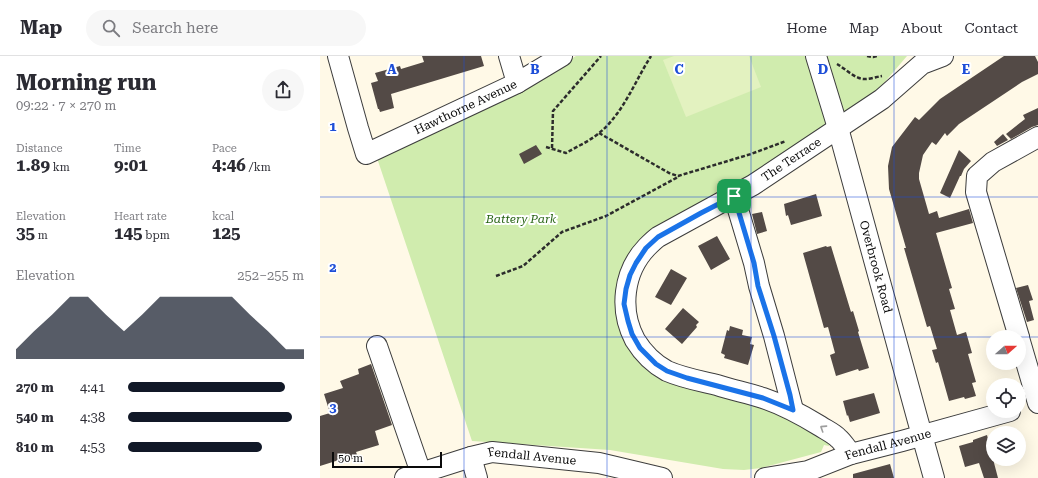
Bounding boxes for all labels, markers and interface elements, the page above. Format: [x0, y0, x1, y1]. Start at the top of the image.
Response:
search box [86, 10, 366, 46]
text: Map [20, 16, 62, 39]
icon: search [100, 17, 122, 39]
text: Search here [132, 19, 218, 37]
text: Home [786, 20, 827, 36]
text: Map [849, 20, 879, 36]
text: About [901, 20, 943, 36]
text: Contact [965, 20, 1018, 36]
text: A [387, 62, 397, 77]
text: B [530, 62, 540, 77]
text: C [674, 62, 684, 77]
text: D [818, 62, 828, 77]
text: E [962, 62, 970, 77]
button: share [262, 69, 304, 111]
text: Morning run [16, 70, 157, 95]
street label: Hawthorne Avenue [412, 77, 519, 137]
text: 09:22 · 7 × 270 m [16, 98, 116, 113]
text: 1 [329, 119, 337, 134]
street label: The Terrace [759, 134, 824, 184]
text: Distance [16, 142, 63, 155]
text: Time [114, 142, 141, 155]
text: Pace [212, 142, 237, 155]
text: 1.89 [16, 155, 50, 175]
text: 9:01 [114, 155, 148, 175]
text: 4:46 [212, 155, 246, 175]
text: km [50, 161, 70, 174]
text: /km [246, 161, 271, 174]
pin [717, 179, 751, 213]
icon: arrive [723, 185, 745, 207]
text: Elevation [16, 210, 66, 223]
text: Heart rate [114, 210, 167, 223]
text: kcal [212, 210, 234, 223]
park label: Battery Park [485, 212, 557, 226]
street label: Overbrook Road [857, 219, 895, 315]
text: 35 [16, 223, 35, 243]
text: 145 [114, 223, 143, 243]
text: 125 [212, 223, 241, 243]
text: m [35, 229, 48, 242]
text: bpm [143, 229, 170, 242]
text: 2 [329, 260, 337, 275]
text: Elevation [16, 268, 75, 283]
text: 252–255 m [237, 268, 304, 283]
north arrow [986, 330, 1026, 370]
map controls [986, 330, 1026, 466]
button: locate [986, 378, 1026, 418]
text: 270 m [16, 380, 54, 395]
text: 4:41 [80, 380, 105, 395]
text: 3 [329, 400, 337, 415]
text: 540 m [16, 410, 54, 425]
text: 4:38 [80, 410, 105, 425]
one-way arrow [820, 425, 827, 433]
street label: Fendall Avenue [843, 426, 933, 463]
button: layers [986, 426, 1026, 466]
text: 810 m [16, 440, 54, 455]
text: 4:53 [80, 440, 105, 455]
street label: Fendall Avenue [486, 445, 577, 468]
scale bar [332, 450, 442, 469]
text: 50 m [338, 452, 363, 465]

